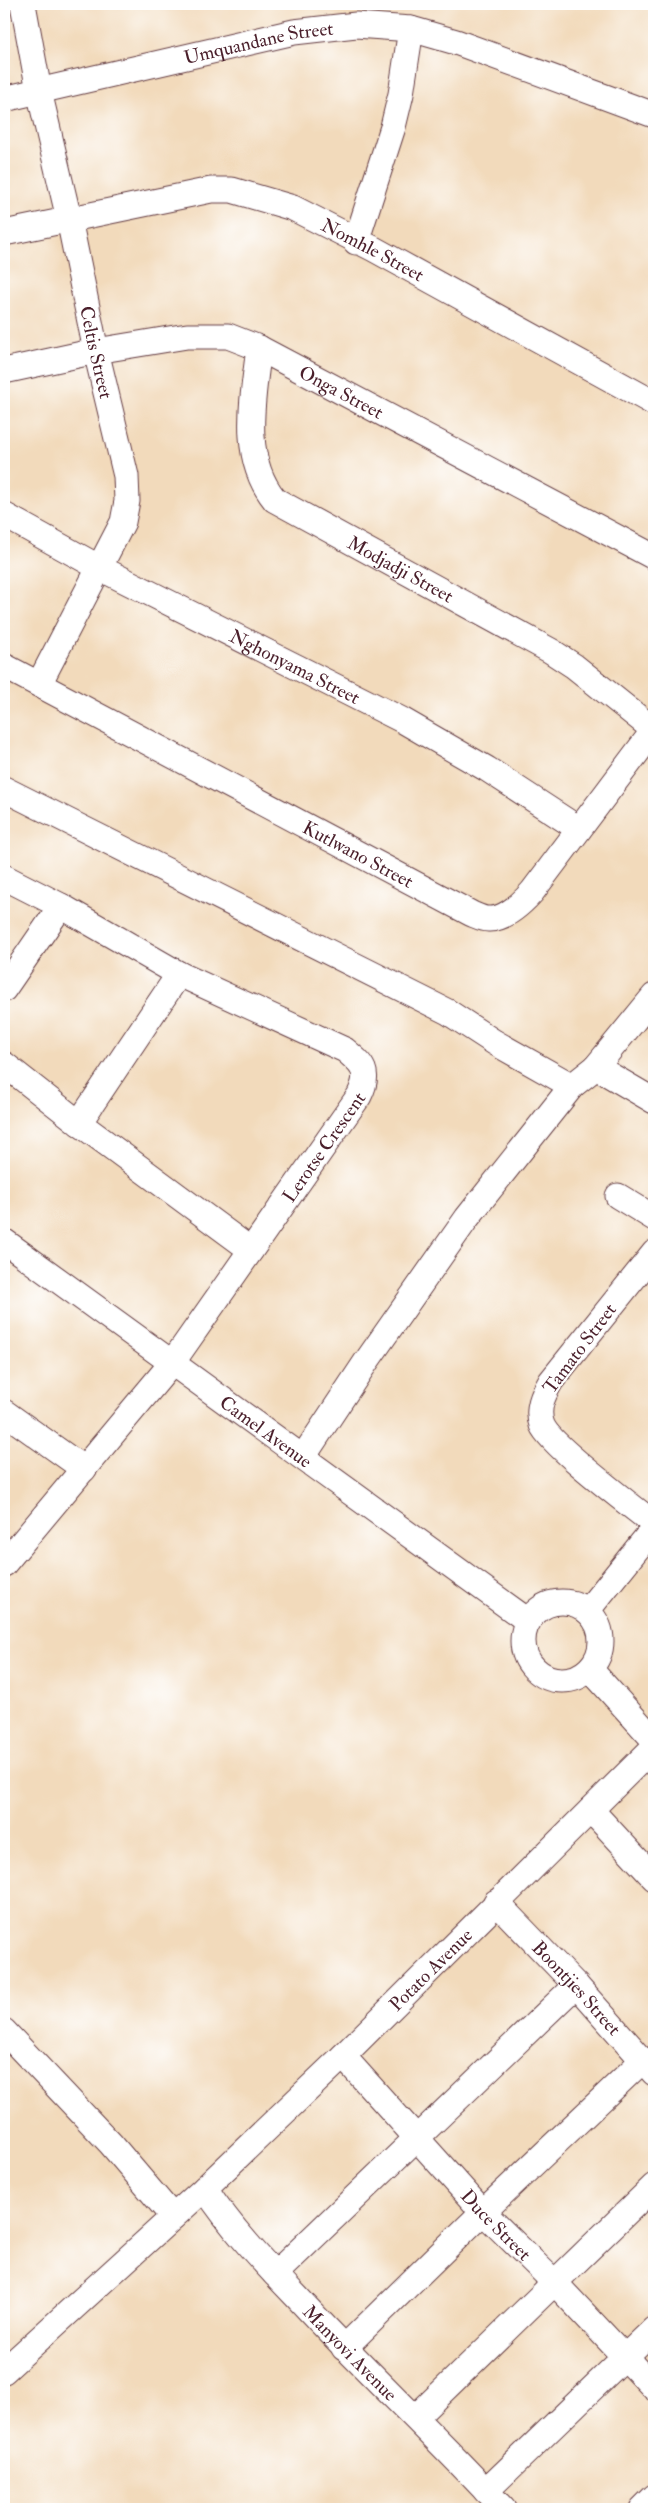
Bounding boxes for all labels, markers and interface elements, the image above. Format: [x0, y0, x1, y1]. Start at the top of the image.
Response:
street label: Umquandane Street [182, 17, 335, 70]
street label: Nomhle Street [317, 213, 428, 287]
street label: Celtis Street [74, 304, 118, 401]
street label: Onga Street [295, 360, 387, 425]
street label: Modjadji Street [343, 531, 458, 608]
street label: Nghonyama Street [225, 624, 364, 710]
street label: Kutlwano Street [298, 816, 417, 894]
street label: Lerotse Crescent [277, 1087, 371, 1207]
street label: Tamato Street [538, 1298, 622, 1399]
street label: Camel Avenue [215, 1391, 317, 1474]
street label: Potato Avenue [384, 1923, 478, 2016]
street label: Boontjies Street [527, 1936, 626, 2041]
street label: Duce Street [455, 2185, 536, 2266]
street label: Manyovi Avenue [297, 2300, 402, 2407]

